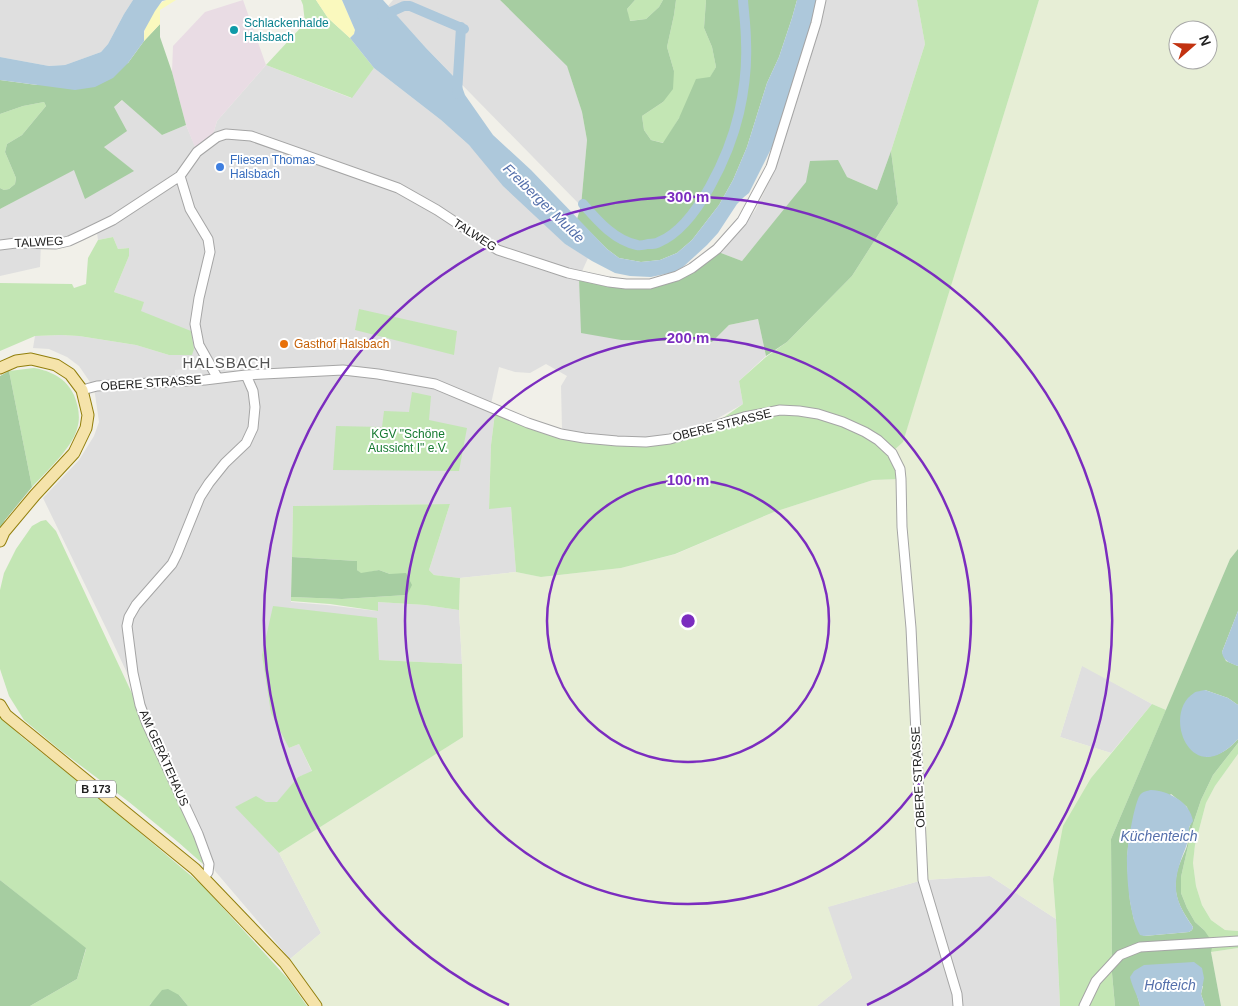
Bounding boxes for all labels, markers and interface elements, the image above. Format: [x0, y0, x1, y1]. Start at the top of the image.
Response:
place label: Schlackenhalde Halsbach [244, 16, 329, 44]
north arrow [1168, 20, 1218, 70]
marker: Schlackenhalde Halsbach [228, 24, 240, 36]
text: N [1196, 33, 1214, 48]
place label: Fliesen Thomas Halsbach [230, 153, 315, 181]
water label: Freiberger Mulde [500, 160, 588, 246]
marker: Fliesen Thomas Halsbach [214, 161, 226, 173]
text: 300 m [667, 188, 709, 205]
street label: TALWEG [451, 216, 499, 254]
street label: TALWEG [14, 234, 64, 250]
text: 200 m [667, 329, 709, 346]
place label: Gasthof Halsbach [294, 337, 389, 351]
marker: Gasthof Halsbach [278, 338, 290, 350]
district label: HALSBACH [183, 354, 271, 371]
street label: OBERE STRASSE [100, 372, 202, 394]
street label: OBERE STRASSE [671, 406, 773, 444]
park label: KGV "Schöne Aussicht I" e.V. [368, 427, 448, 455]
text: 100 m [667, 471, 709, 488]
centre of rings [679, 612, 697, 630]
street label: AM GERÄTEHAUS [136, 708, 192, 808]
street label: OBERE STRASSE [908, 726, 928, 828]
road number: B 173 [76, 781, 116, 798]
water label: Küchenteich [1120, 828, 1198, 844]
water label: Hofteich [1144, 977, 1196, 993]

